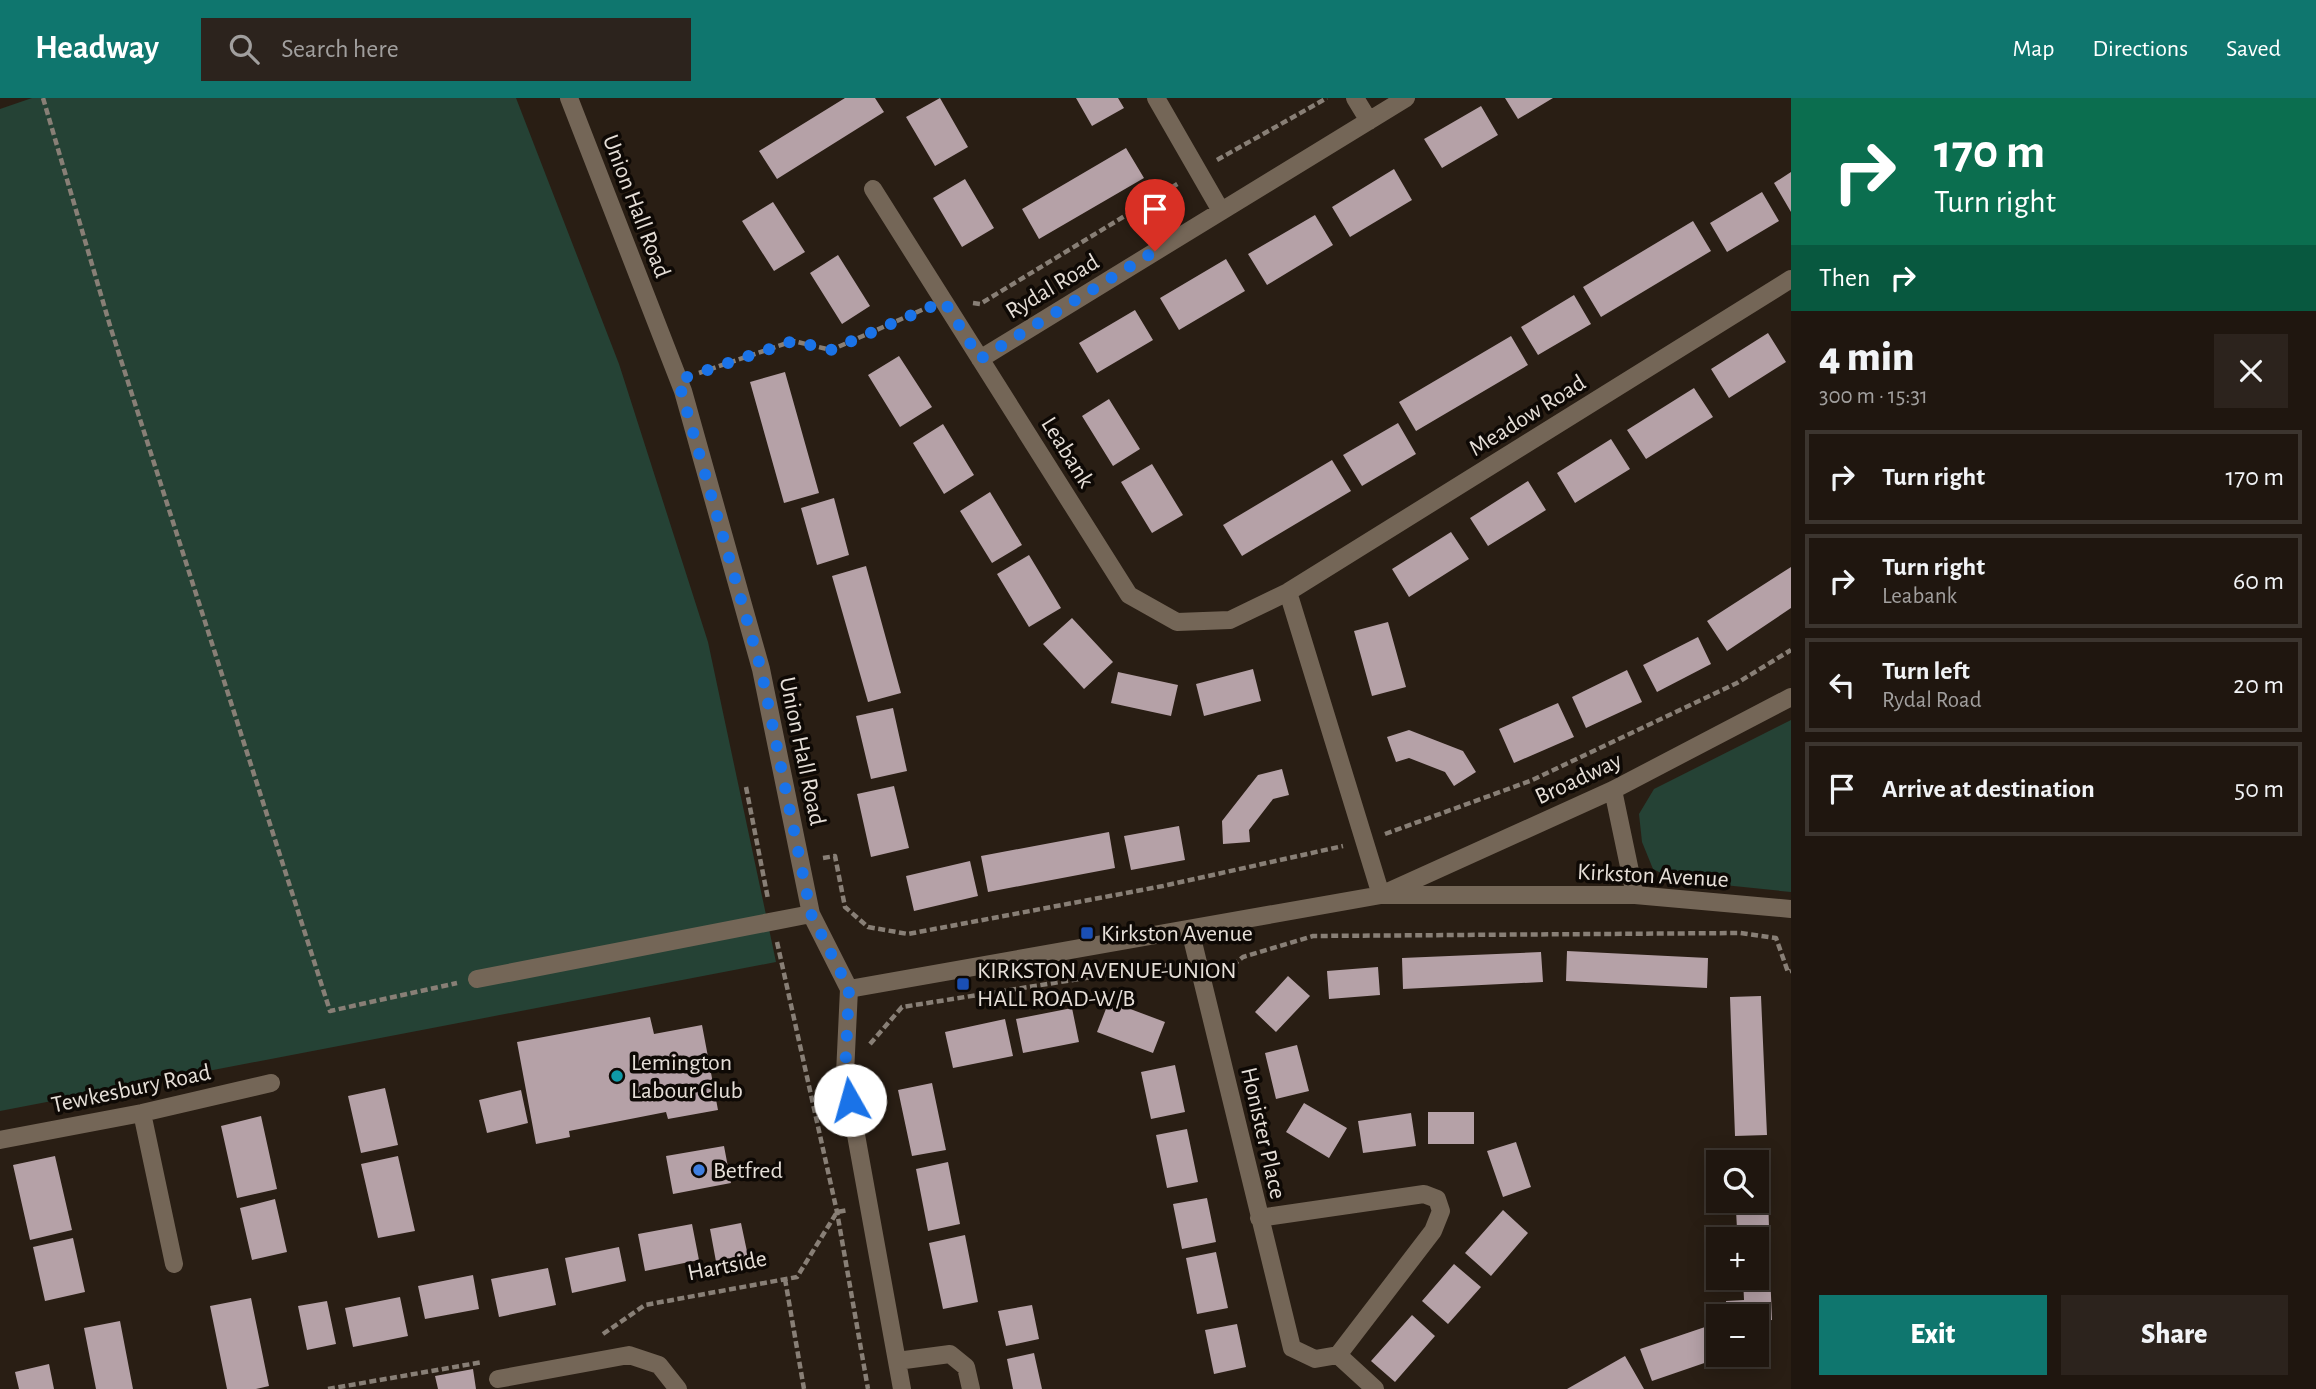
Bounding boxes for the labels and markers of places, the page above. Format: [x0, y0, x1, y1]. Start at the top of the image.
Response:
pin [1125, 179, 1185, 251]
place label: Kirkston Avenue [1101, 922, 1253, 946]
marker: Kirkston Avenue [1079, 925, 1095, 941]
place label: KIRKSTON AVENUE-UNION HALL ROAD-W/B [977, 959, 1237, 1011]
marker: KIRKSTON AVENUE-UNION HALL ROAD-W/B [955, 976, 971, 992]
place label: Lemington Labour Club [631, 1051, 743, 1103]
marker: Lemington Labour Club [609, 1068, 625, 1084]
place label: Betfred [713, 1159, 783, 1183]
marker: Betfred [691, 1162, 707, 1178]

